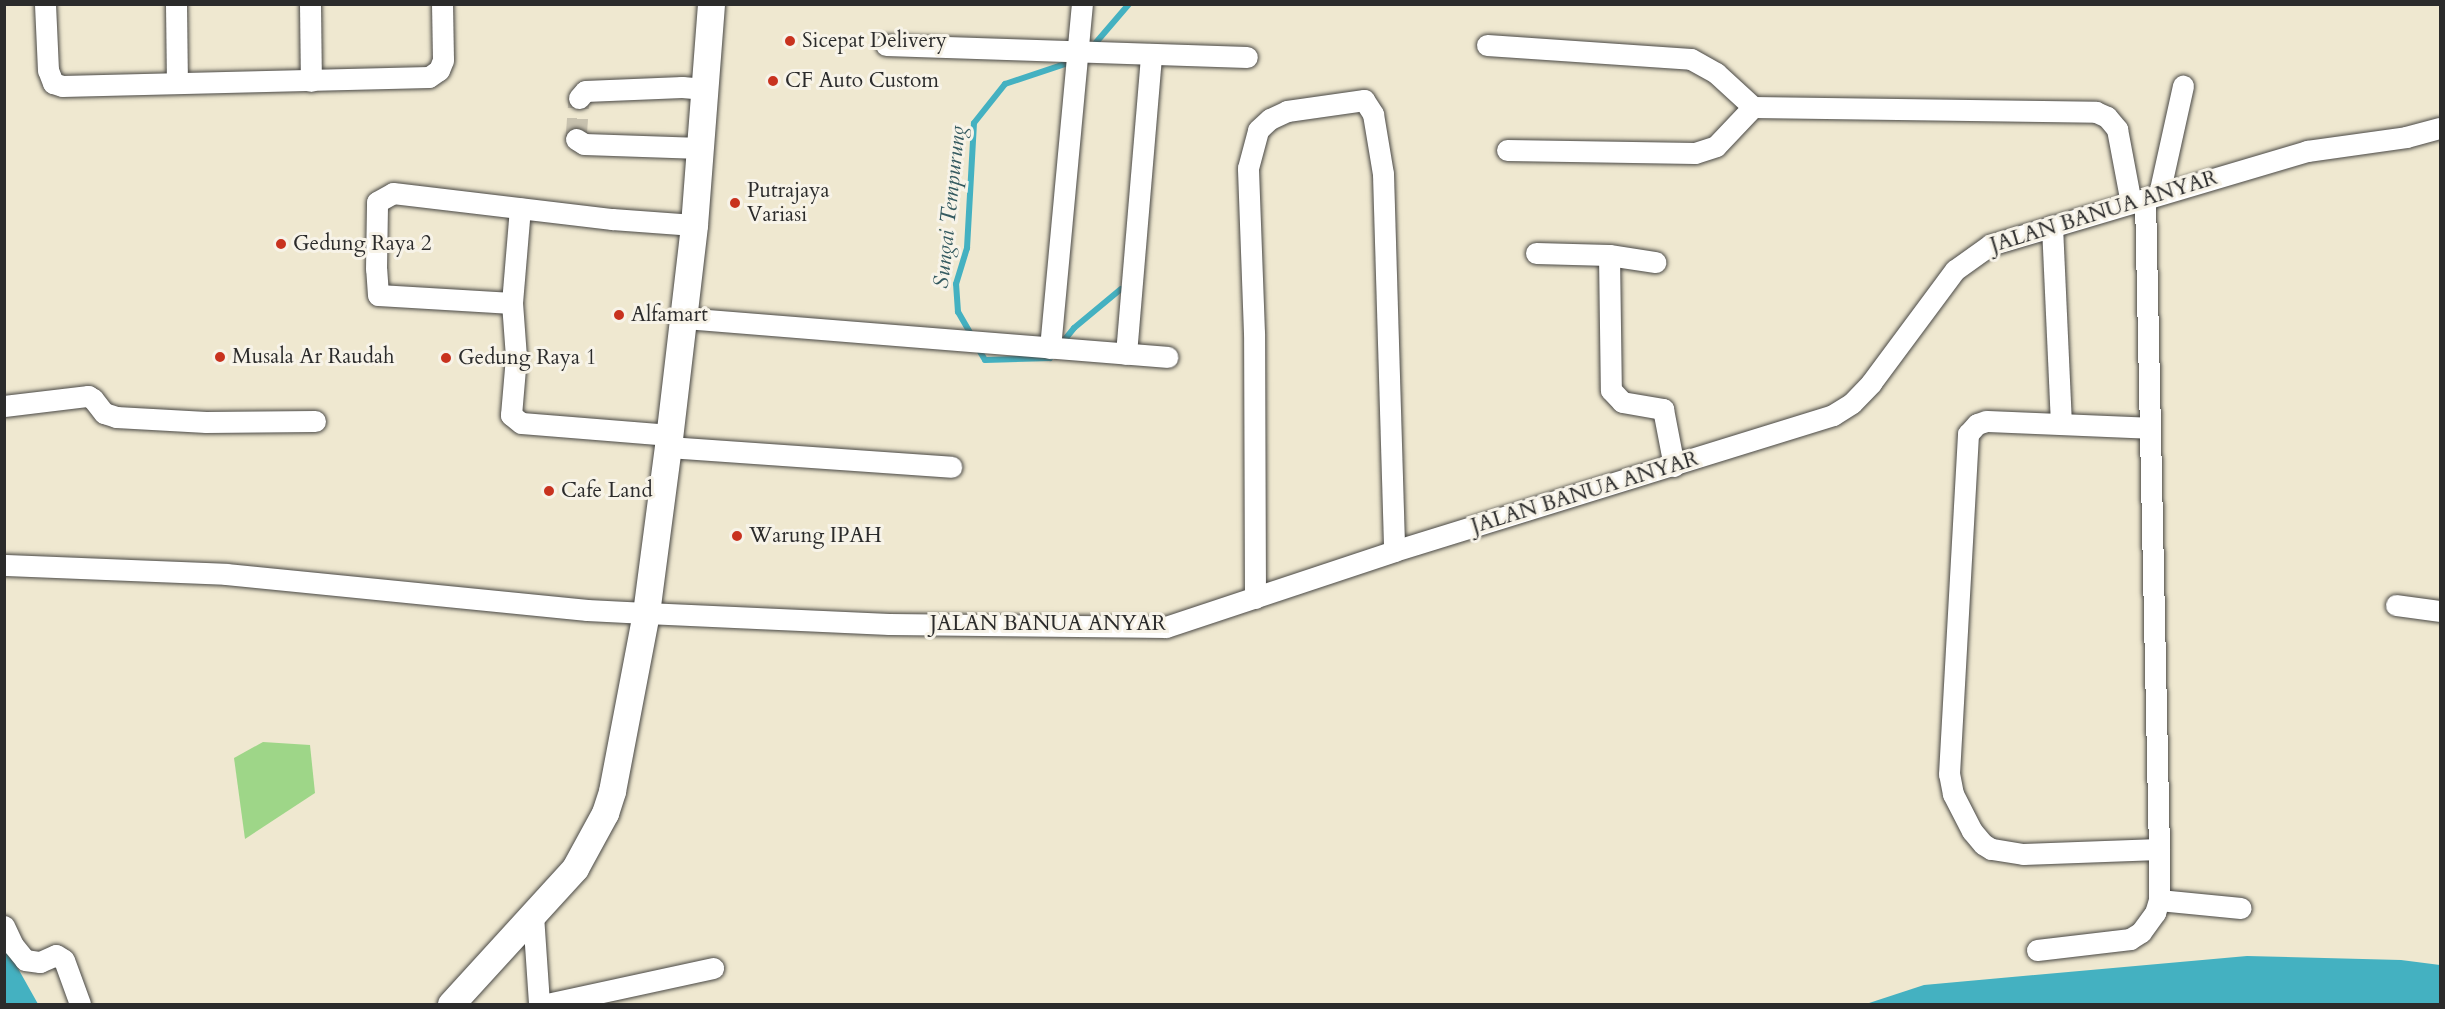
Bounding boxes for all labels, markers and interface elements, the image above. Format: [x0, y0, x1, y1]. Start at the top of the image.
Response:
place label: Sicepat Delivery [802, 28, 947, 54]
marker: Sicepat Delivery [783, 34, 797, 48]
place label: CF Auto Custom [785, 68, 939, 94]
marker: CF Auto Custom [766, 74, 780, 88]
water label: Sungai Tempurung [928, 124, 972, 290]
street label: JALAN BANUA ANYAR [1987, 165, 2221, 259]
place label: Putrajaya Variasi [747, 178, 829, 228]
marker: Putrajaya Variasi [728, 196, 742, 210]
place label: Gedung Raya 2 [293, 231, 431, 257]
marker: Gedung Raya 2 [274, 237, 288, 251]
place label: Alfamart [631, 302, 708, 328]
marker: Alfamart [612, 308, 626, 322]
place label: Musala Ar Raudah [232, 344, 395, 370]
place label: Gedung Raya 1 [458, 345, 596, 371]
marker: Musala Ar Raudah [213, 350, 227, 364]
marker: Gedung Raya 1 [439, 351, 453, 365]
street label: JALAN BANUA ANYAR [1468, 446, 1702, 540]
place label: Cafe Land [561, 478, 653, 504]
marker: Cafe Land [542, 484, 556, 498]
place label: Warung IPAH [749, 523, 882, 549]
marker: Warung IPAH [730, 529, 744, 543]
street label: JALAN BANUA ANYAR [930, 611, 1166, 637]

